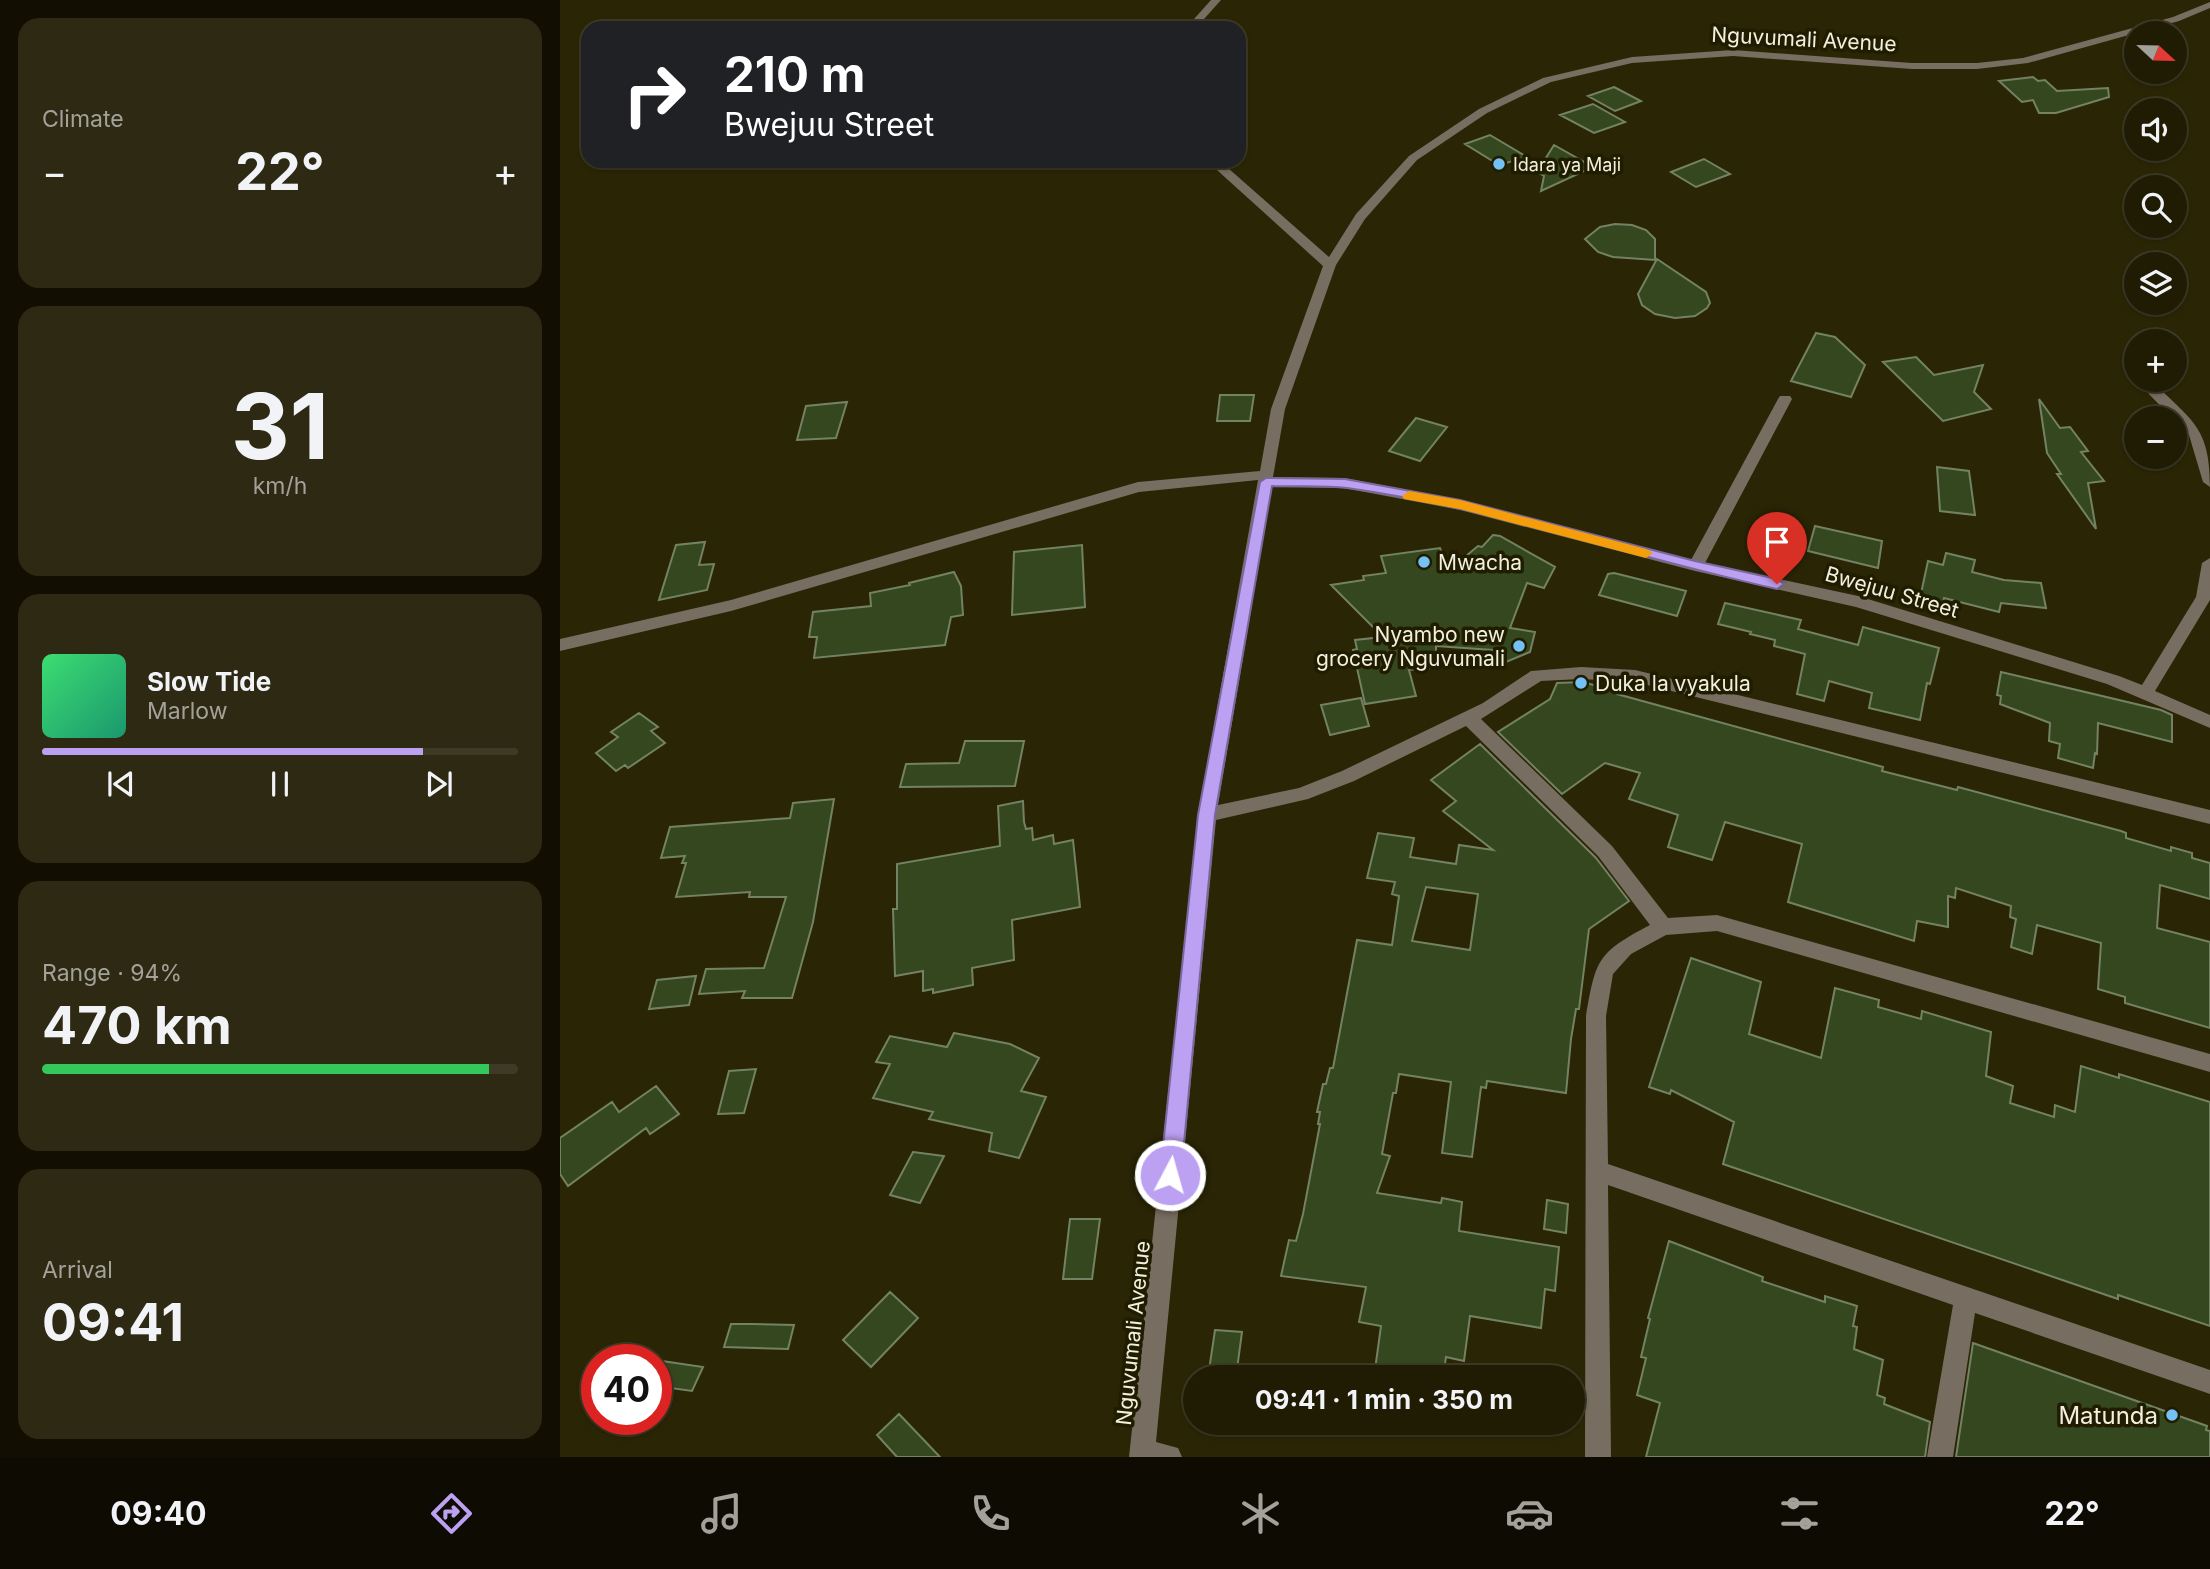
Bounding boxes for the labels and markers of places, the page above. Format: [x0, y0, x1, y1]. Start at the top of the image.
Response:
place label: Idara ya Maji [1513, 154, 1621, 175]
marker: Idara ya Maji [1491, 156, 1507, 172]
pin [1747, 512, 1807, 584]
place label: Mwacha [1438, 550, 1522, 575]
marker: Mwacha [1416, 554, 1432, 570]
place label: Nyambo new grocery Nguvumali [1316, 622, 1505, 671]
marker: Nyambo new grocery Nguvumali [1511, 638, 1527, 654]
place label: Duka la vyakula [1595, 671, 1751, 696]
marker: Duka la vyakula [1573, 675, 1589, 691]
place label: Matunda [2058, 1401, 2158, 1430]
marker: Matunda [2164, 1407, 2180, 1423]

